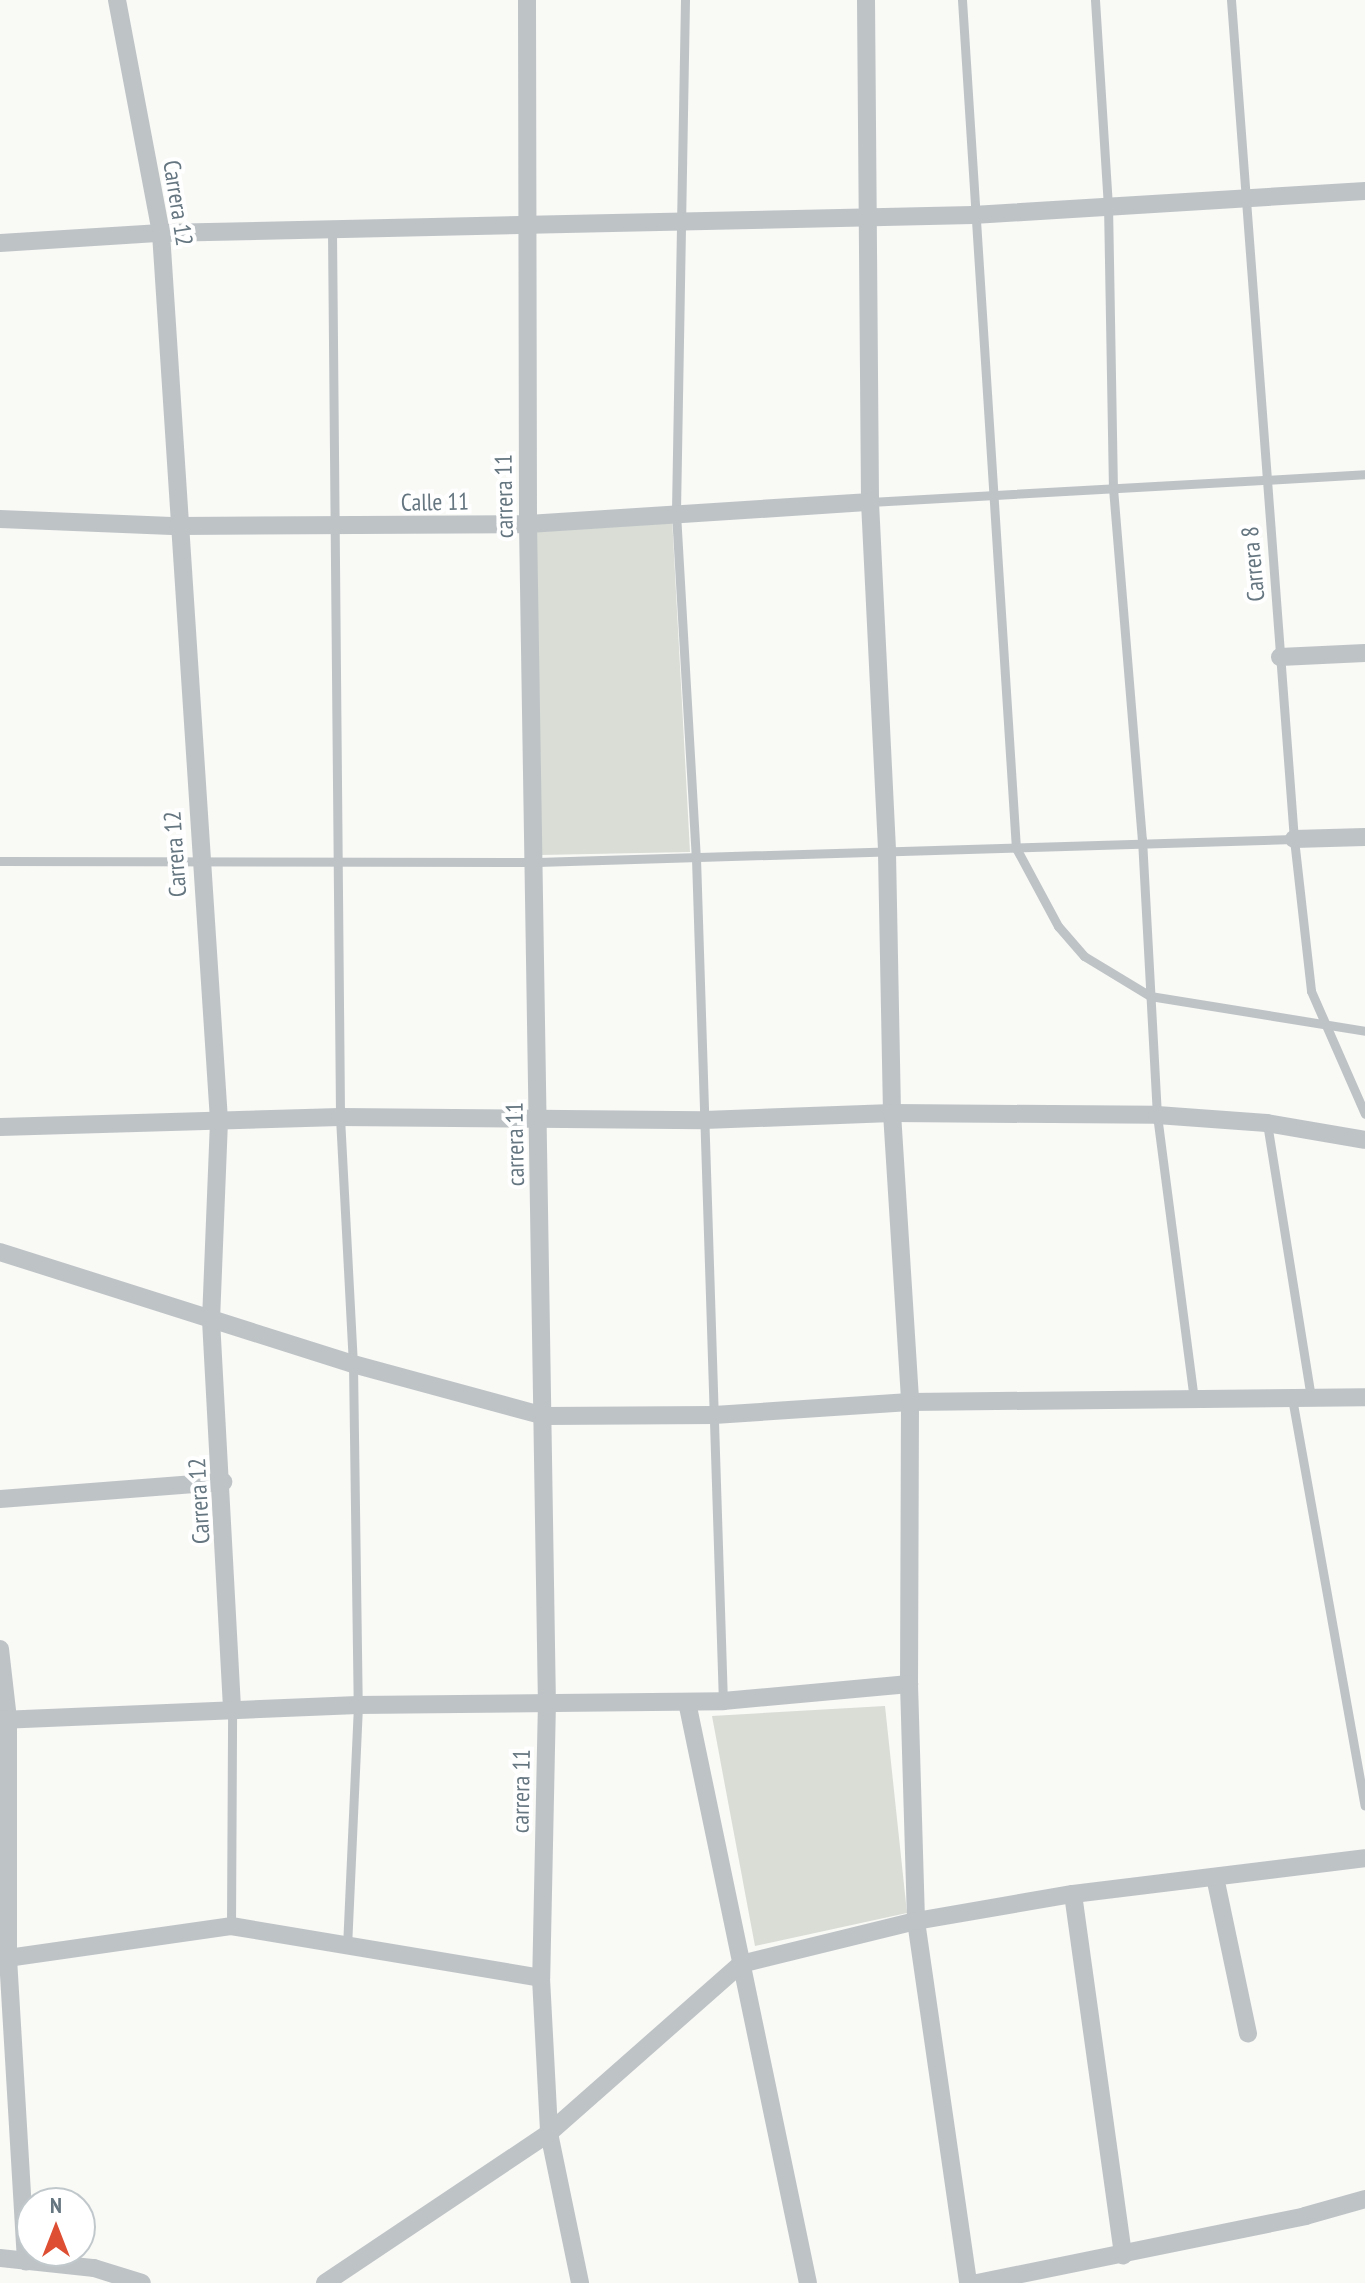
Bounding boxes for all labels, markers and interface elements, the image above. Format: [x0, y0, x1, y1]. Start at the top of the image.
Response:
street label: Carrera 12 [157, 158, 199, 248]
street label: carrera 11 [489, 454, 519, 538]
street label: Calle 11 [401, 487, 469, 517]
street label: Carrera 8 [1235, 525, 1271, 603]
street label: Carrera 12 [158, 810, 192, 898]
street label: carrera 11 [500, 1102, 530, 1186]
street label: Carrera 12 [182, 1457, 216, 1545]
street label: carrera 11 [506, 1749, 536, 1833]
north arrow [16, 2187, 96, 2267]
text: N [50, 2191, 62, 2219]

